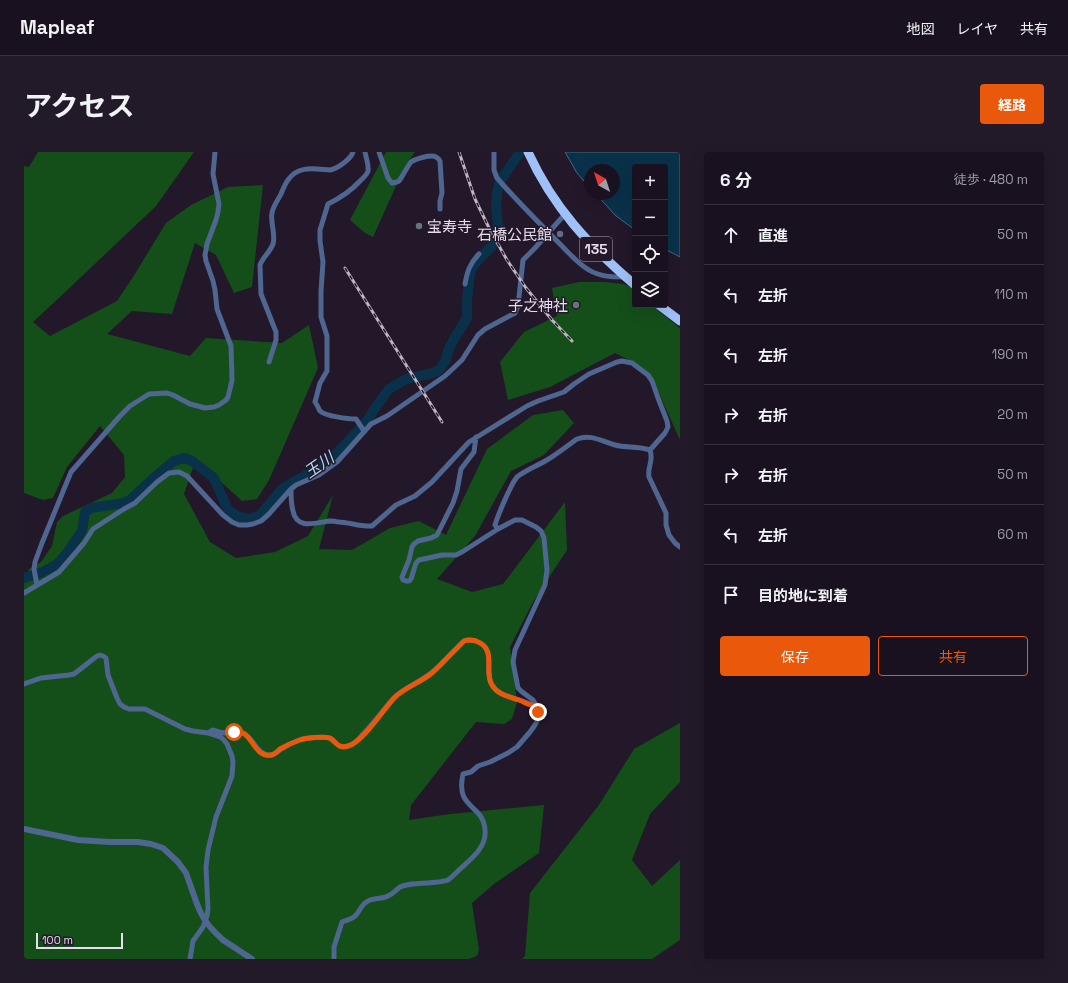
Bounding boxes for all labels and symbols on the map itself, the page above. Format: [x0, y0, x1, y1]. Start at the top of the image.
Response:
north arrow [584, 164, 620, 200]
place label: 宝寿寺 [427, 217, 472, 236]
marker: 宝寿寺 [414, 221, 424, 231]
place label: 石橋公民館 [477, 225, 552, 244]
marker: 石橋公民館 [555, 229, 565, 239]
road number: 135 [580, 237, 612, 261]
place label: 子之神社 [508, 296, 568, 315]
marker: 子之神社 [571, 300, 581, 310]
water label: 玉川 [300, 446, 340, 483]
route end [529, 703, 547, 721]
route start [225, 723, 243, 741]
scale bar [36, 931, 123, 950]

